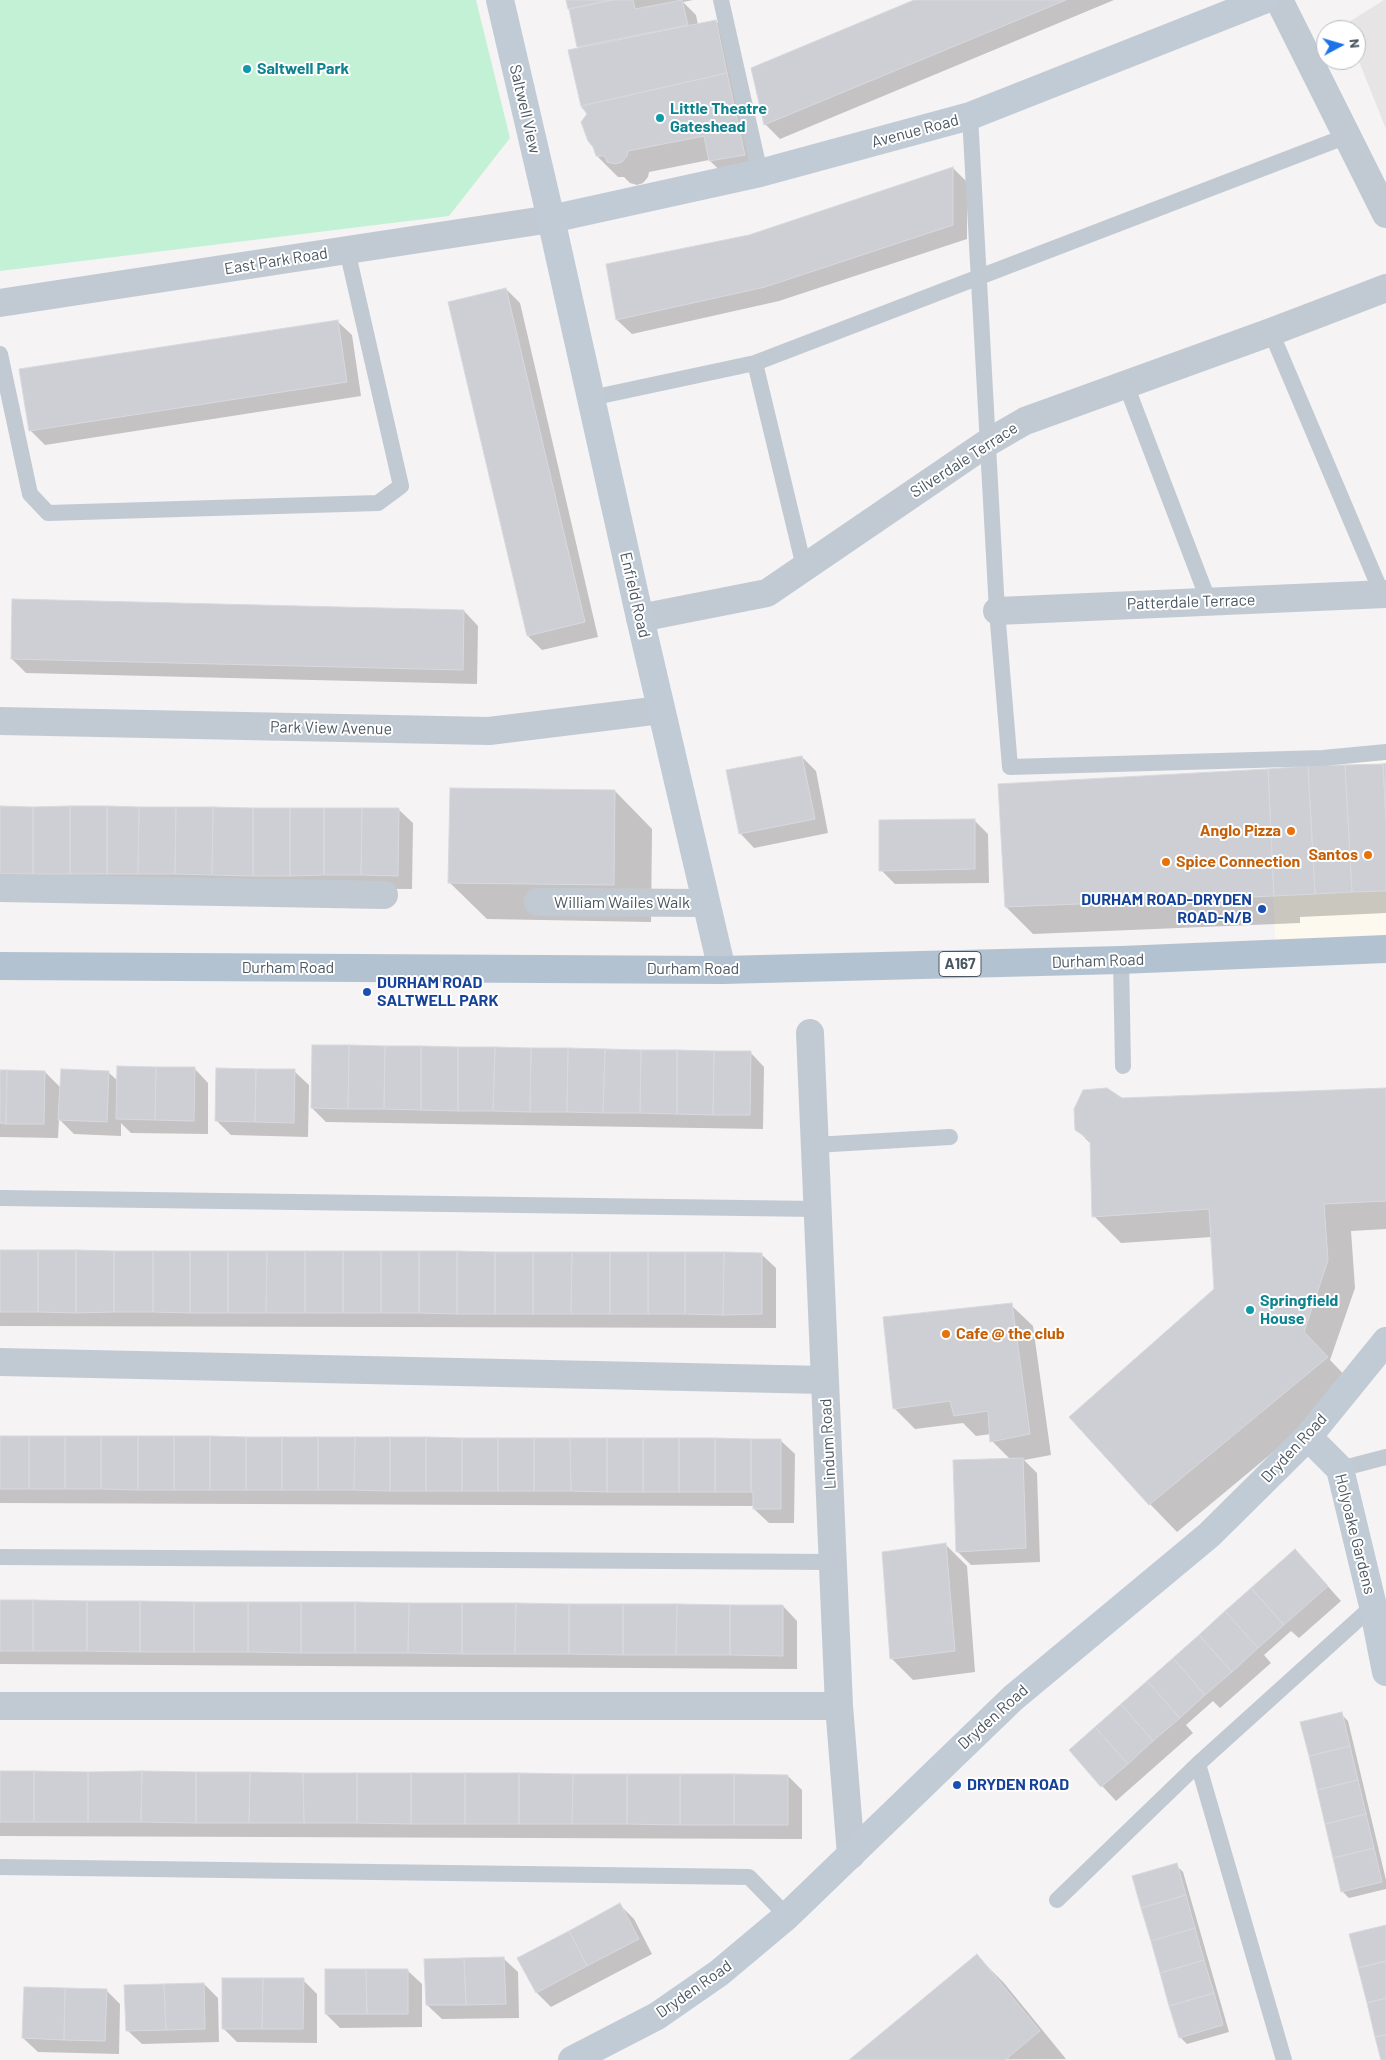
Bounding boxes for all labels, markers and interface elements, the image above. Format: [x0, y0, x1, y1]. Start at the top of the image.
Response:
north arrow [1316, 20, 1366, 70]
text: N [1346, 38, 1364, 49]
place label: Saltwell Park [257, 59, 349, 79]
marker: Saltwell Park [241, 63, 253, 75]
street label: Saltwell View [505, 63, 545, 155]
place label: Little Theatre Gateshead [670, 99, 767, 137]
street label: Avenue Road [869, 110, 961, 152]
marker: Little Theatre Gateshead [654, 112, 666, 124]
street label: East Park Road [223, 243, 329, 279]
street label: Silverdale Terrace [907, 418, 1021, 502]
street label: Enfield Road [616, 550, 654, 640]
street label: Patterdale Terrace [1126, 590, 1256, 614]
street label: Park View Avenue [270, 717, 392, 739]
place label: Anglo Pizza [1200, 821, 1281, 841]
marker: Anglo Pizza [1285, 825, 1297, 837]
place label: Santos [1308, 845, 1358, 865]
marker: Santos [1362, 849, 1374, 861]
place label: Spice Connection [1176, 852, 1300, 872]
marker: Spice Connection [1160, 856, 1172, 868]
place label: DURHAM ROAD-DRYDEN ROAD-N/B [1081, 890, 1252, 928]
street label: William Wailes Walk [554, 893, 690, 913]
marker: DURHAM ROAD-DRYDEN ROAD-N/B [1256, 903, 1268, 915]
street label: Durham Road [1051, 950, 1145, 972]
road number: A167 [939, 952, 981, 976]
street label: Durham Road [242, 958, 334, 978]
street label: Durham Road [647, 959, 739, 979]
place label: DURHAM ROAD SALTWELL PARK [377, 973, 498, 1011]
marker: DURHAM ROAD SALTWELL PARK [361, 986, 373, 998]
place label: Springfield House [1260, 1291, 1338, 1329]
marker: Springfield House [1244, 1304, 1256, 1316]
place label: Cafe @ the club [956, 1324, 1065, 1344]
marker: Cafe @ the club [940, 1328, 952, 1340]
street label: Lindum Road [816, 1398, 840, 1490]
street label: Dryden Road [1257, 1409, 1331, 1487]
street label: Holyoake Gardens [1331, 1472, 1379, 1596]
street label: Dryden Road [954, 1681, 1032, 1753]
place label: DRYDEN ROAD [967, 1775, 1069, 1795]
marker: DRYDEN ROAD [951, 1779, 963, 1791]
street label: Dryden Road [653, 1956, 735, 2022]

